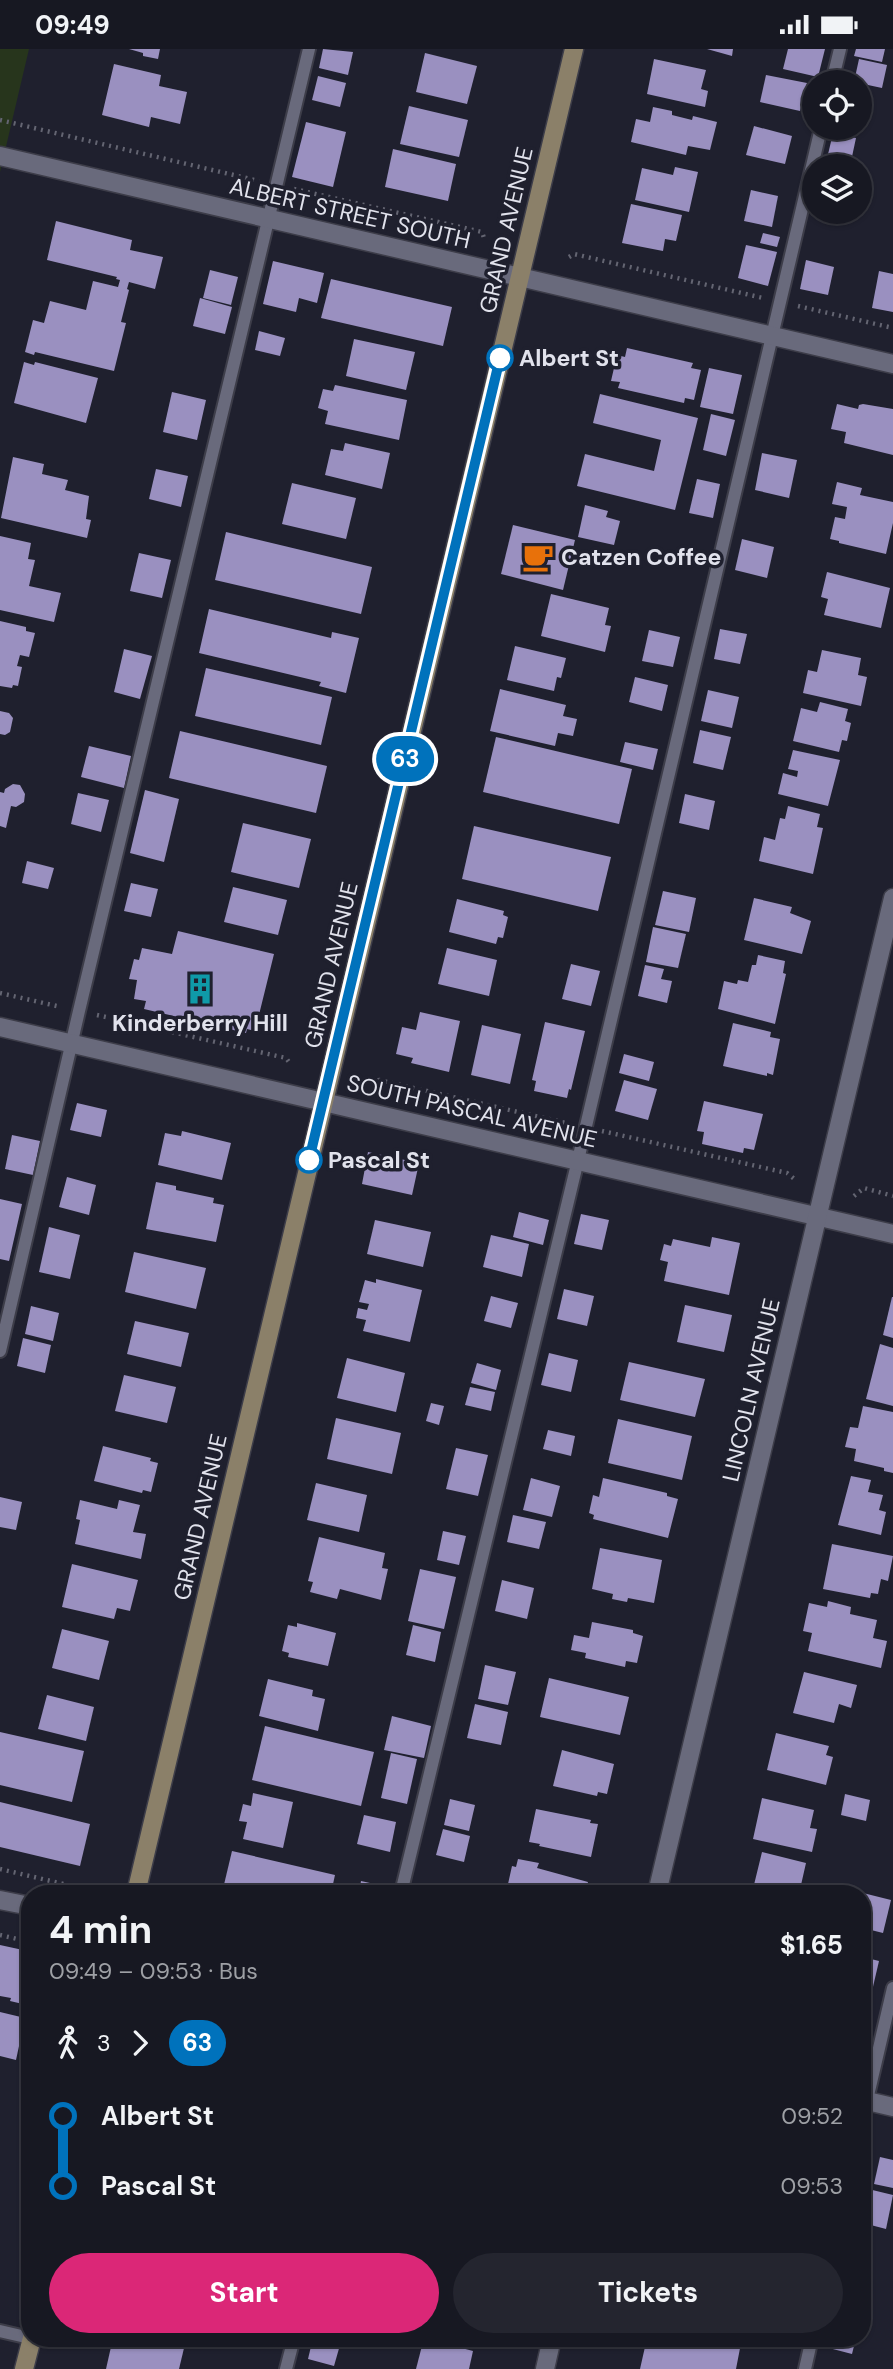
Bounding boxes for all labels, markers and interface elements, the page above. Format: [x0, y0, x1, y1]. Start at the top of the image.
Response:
text: 09:49 [35, 8, 110, 42]
map controls [802, 70, 872, 224]
button: locate [802, 70, 872, 140]
street label: GRAND AVENUE [472, 144, 540, 316]
button: layers [802, 154, 872, 224]
street label: ALBERT STREET SOUTH [227, 171, 473, 255]
place label: Albert St [519, 343, 619, 373]
marker: Albert St [487, 345, 513, 371]
cafe icon: Catzen Coffee [521, 540, 555, 574]
place label: Catzen Coffee [561, 542, 721, 572]
line badge: 63 [374, 736, 436, 782]
text: 63 [390, 743, 420, 774]
street label: GRAND AVENUE [297, 879, 365, 1051]
building icon: Kinderberry Hill [183, 972, 217, 1006]
place label: Kinderberry Hill [112, 1008, 288, 1038]
street label: SOUTH PASCAL AVENUE [344, 1068, 600, 1154]
place label: Pascal St [328, 1145, 430, 1175]
marker: Pascal St [296, 1147, 322, 1173]
street label: LINCOLN AVENUE [715, 1295, 787, 1485]
street label: GRAND AVENUE [166, 1431, 234, 1603]
text: 4 min [49, 1905, 152, 1955]
text: $1.65 [780, 1928, 843, 1962]
text: 09:49 – 09:53 · Bus [49, 1956, 258, 1986]
icon: walk [49, 2024, 87, 2062]
icon: forward [121, 2024, 159, 2062]
text: 63 [183, 2027, 212, 2058]
text: 3 [97, 2028, 111, 2058]
text: Albert St [101, 2099, 214, 2133]
text: 09:52 [781, 2101, 843, 2131]
text: Pascal St [101, 2169, 216, 2203]
text: 09:53 [781, 2171, 843, 2201]
button: Start [49, 2253, 439, 2333]
button: Tickets [453, 2253, 843, 2333]

